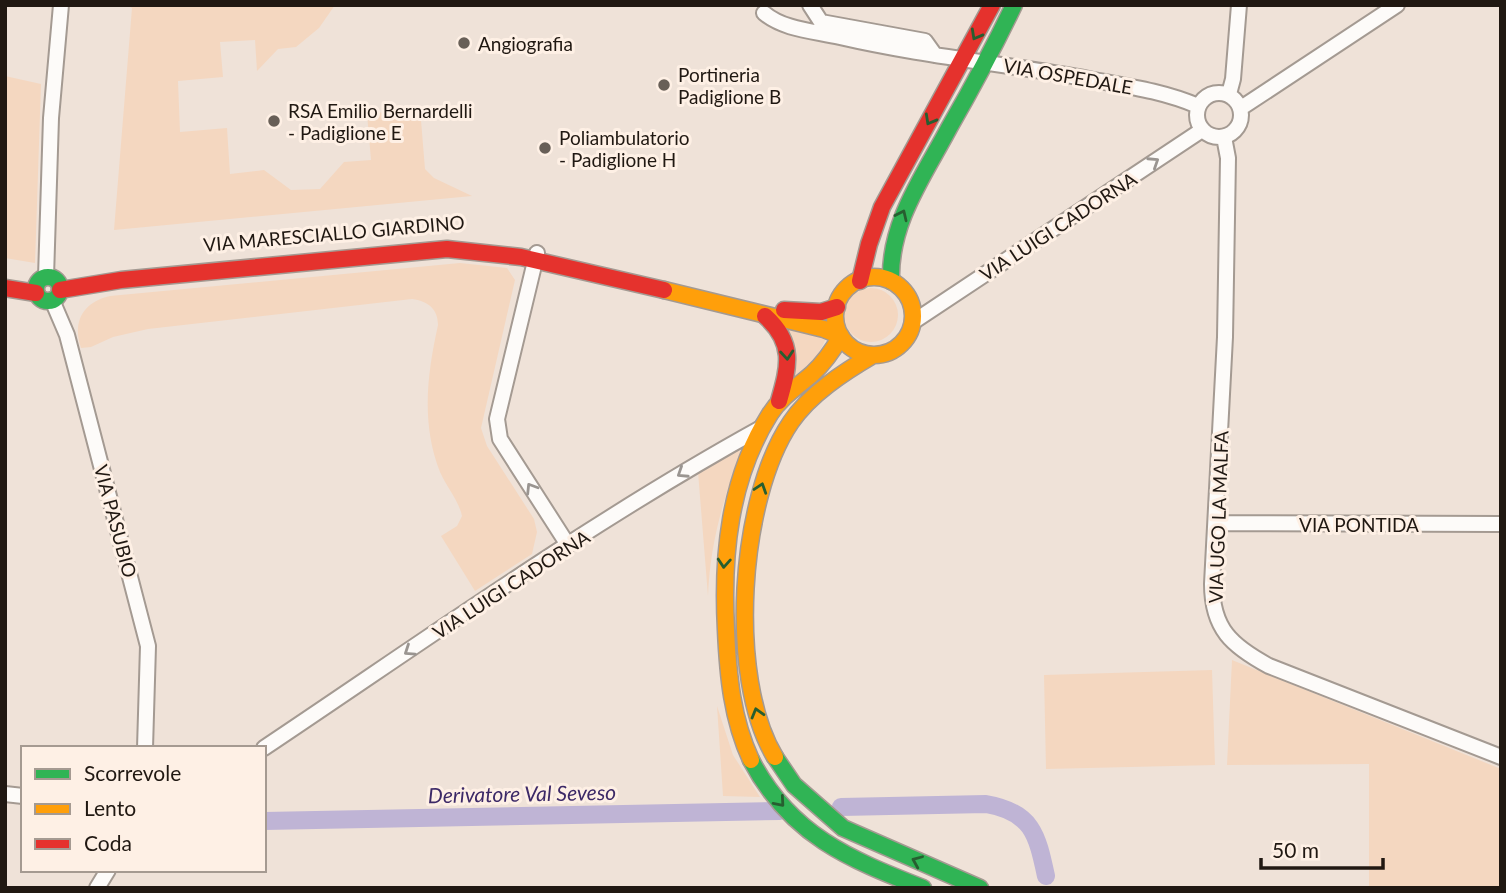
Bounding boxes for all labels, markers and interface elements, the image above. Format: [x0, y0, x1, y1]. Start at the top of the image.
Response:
one-way arrow [971, 27, 984, 40]
place label: Angiografia [478, 32, 573, 55]
marker: Angiografia [456, 35, 472, 51]
street label: VIA OSPEDALE [1002, 53, 1134, 99]
place label: Portineria Padiglione B [678, 63, 781, 108]
marker: Portineria Padiglione B [656, 77, 672, 93]
place label: RSA Emilio Bernardelli - Padiglione E [288, 99, 473, 144]
marker: RSA Emilio Bernardelli - Padiglione E [266, 113, 282, 129]
one-way arrow [925, 113, 938, 125]
place label: Poliambulatorio - Padiglione H [559, 126, 690, 171]
marker: Poliambulatorio - Padiglione H [537, 140, 553, 156]
one-way arrow [1146, 157, 1159, 170]
street label: VIA LUIGI CADORNA [975, 167, 1141, 285]
street label: VIA MARESCIALLO GIARDINO [202, 210, 466, 256]
one-way arrow [894, 210, 908, 222]
one-way arrow [779, 350, 794, 361]
street label: VIA UGO LA MALFA [1203, 430, 1233, 604]
street label: VIA PASUBIO [90, 462, 142, 580]
one-way arrow [677, 465, 690, 478]
one-way arrow [527, 483, 540, 496]
one-way arrow [753, 483, 767, 495]
street label: VIA PONTIDA [1299, 513, 1419, 536]
street label: VIA LUIGI CADORNA [428, 525, 594, 643]
one-way arrow [717, 558, 732, 569]
one-way arrow [404, 643, 417, 655]
one-way arrow [751, 708, 765, 720]
legend [21, 746, 266, 872]
text: Scorrevole [84, 760, 181, 785]
water label: Derivatore Val Seveso [428, 779, 616, 807]
one-way arrow [772, 794, 784, 807]
text: Lento [84, 795, 136, 820]
scale bar [1261, 826, 1384, 870]
text: Coda [84, 830, 132, 855]
text: 50 m [1272, 837, 1319, 862]
one-way arrow [912, 855, 924, 869]

